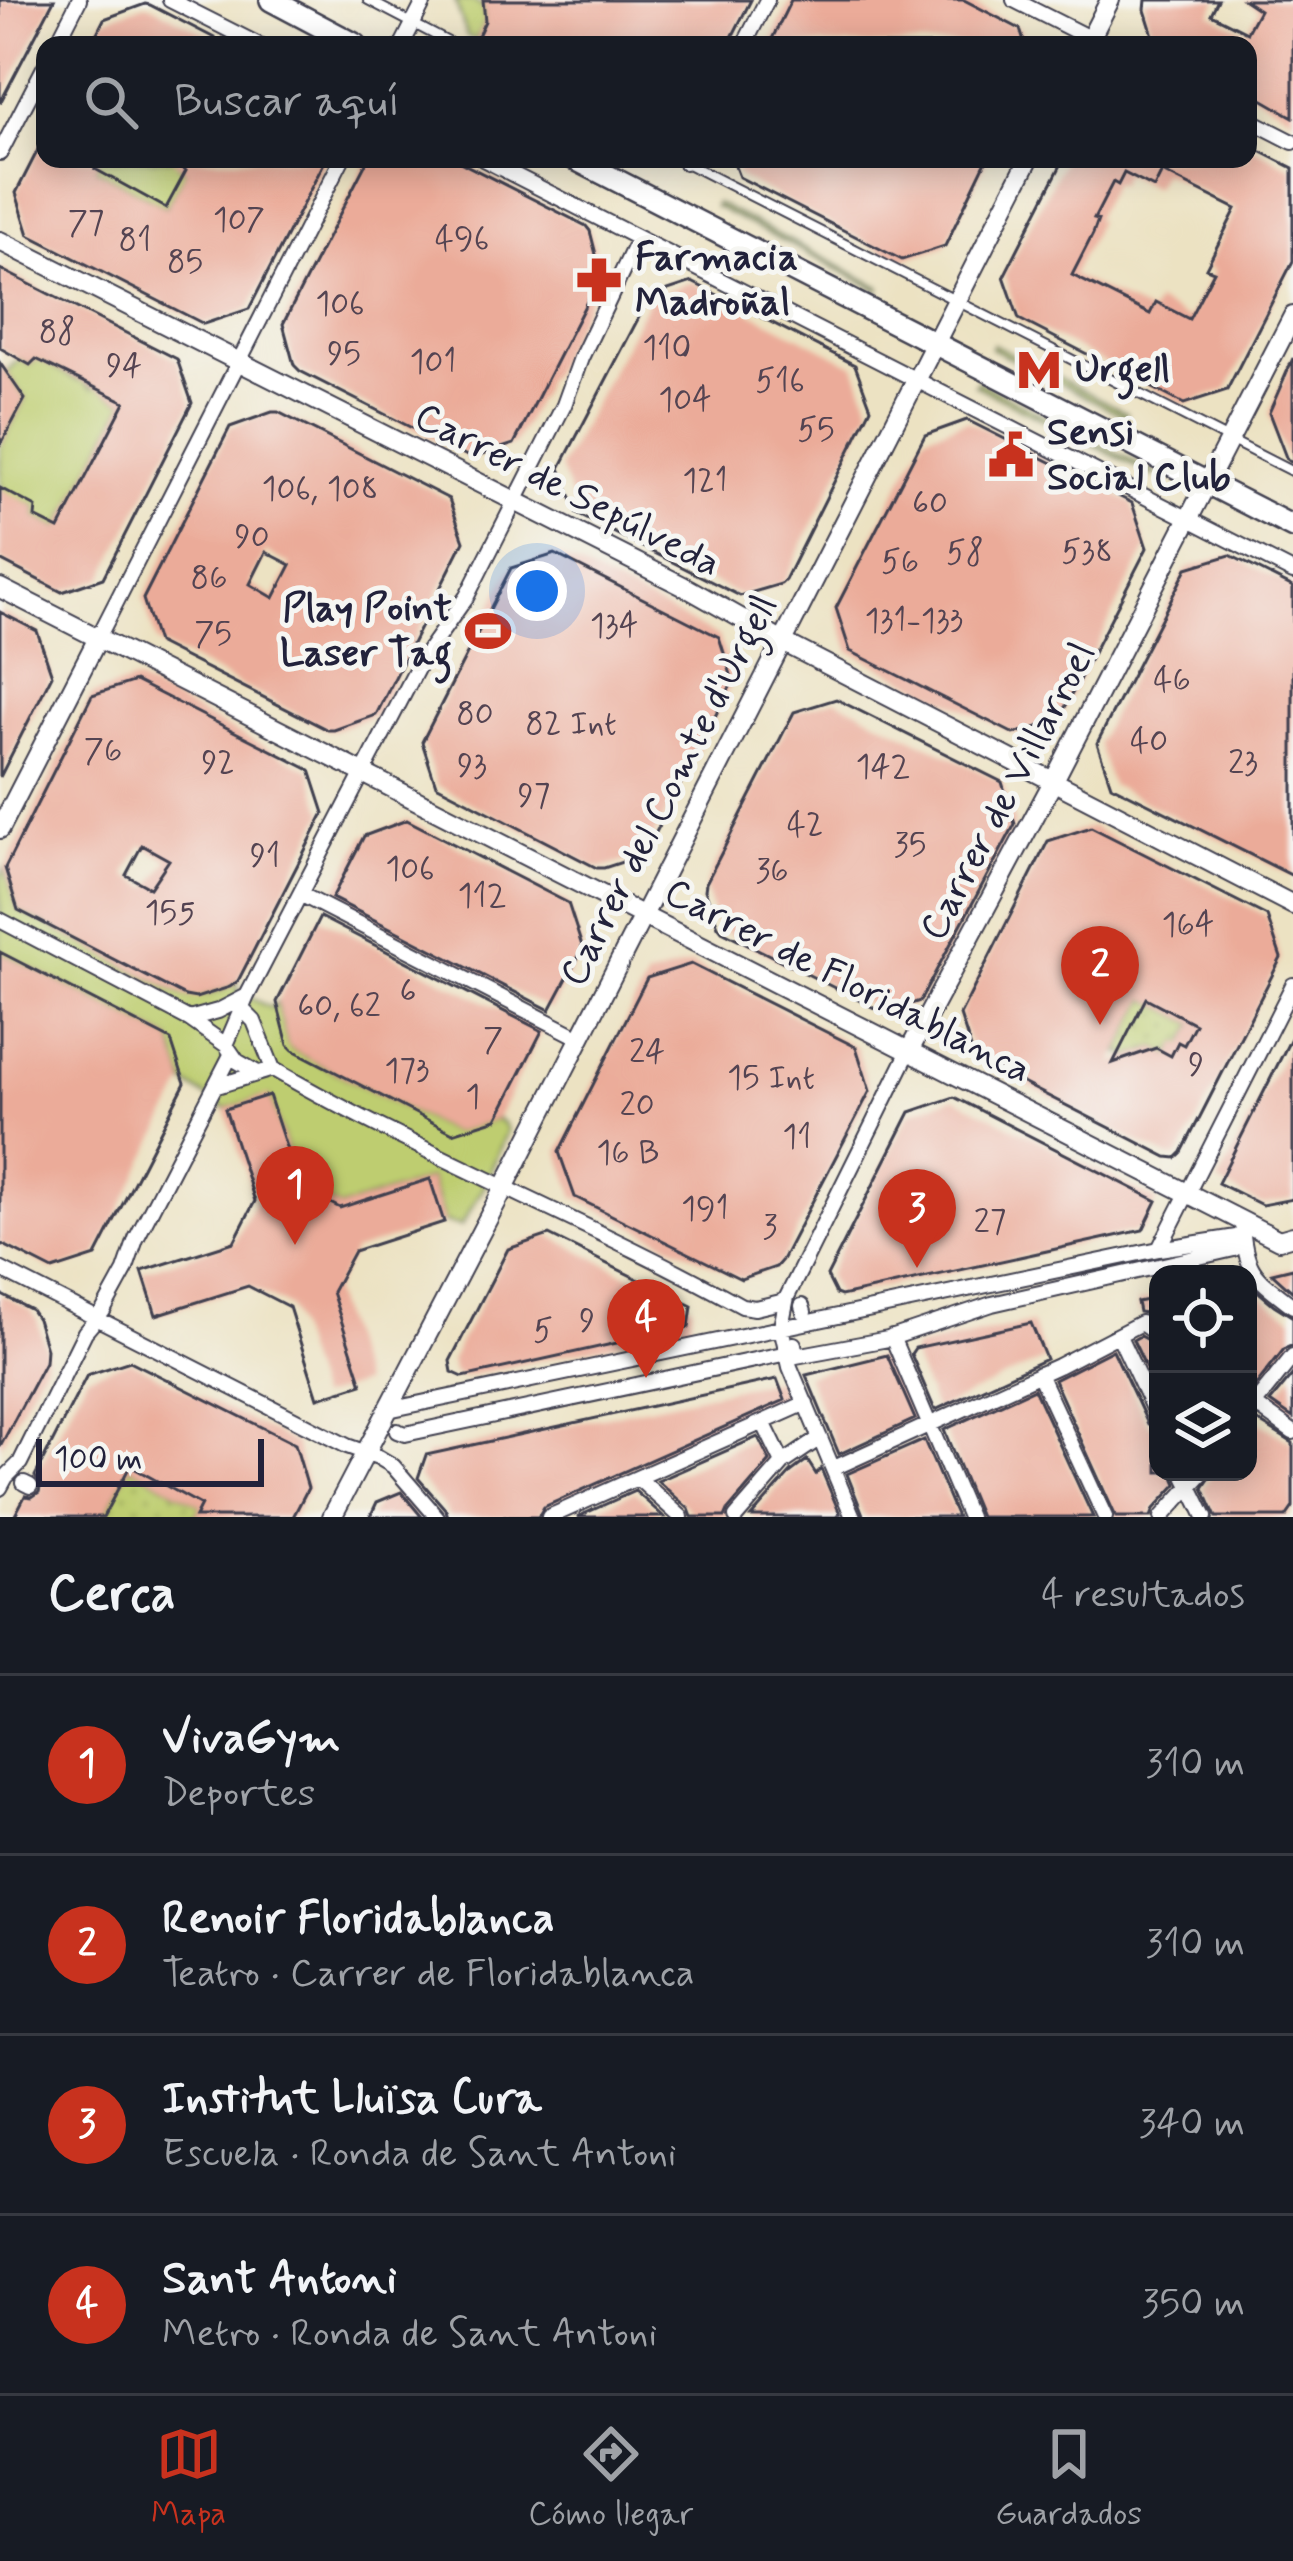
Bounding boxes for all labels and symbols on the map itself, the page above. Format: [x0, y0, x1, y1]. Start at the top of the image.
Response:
house number: 107 [213, 199, 265, 243]
house number: 77 [68, 202, 104, 246]
house number: 496 [435, 218, 489, 262]
house number: 81 [119, 219, 151, 263]
place label: Farmacia Madroñal [635, 233, 798, 329]
house number: 85 [167, 241, 203, 285]
pharmacy icon: Farmacia Madroñal [574, 255, 624, 305]
house number: 106 [315, 283, 365, 327]
house number: 88 [39, 311, 75, 355]
house number: 110 [643, 327, 691, 371]
house number: 95 [327, 333, 361, 377]
house number: 101 [410, 341, 456, 385]
house number: 94 [106, 345, 142, 389]
metro station icon: Urgell [1014, 345, 1064, 395]
place label: Urgell [1075, 345, 1170, 400]
house number: 516 [755, 360, 805, 404]
house number: 104 [658, 379, 712, 423]
street label: Carrer de Sepúlveda [405, 392, 729, 590]
place label: Sensi Social Club [1047, 408, 1231, 504]
house number: 55 [797, 409, 835, 453]
public building icon: Sensi Social Club [986, 430, 1036, 480]
house number: 121 [682, 460, 728, 504]
house number: 106, 108 [262, 468, 378, 512]
house number: 60 [912, 482, 948, 526]
house number: 90 [234, 516, 270, 560]
house number: 538 [1061, 531, 1113, 575]
house number: 58 [946, 532, 984, 576]
house number: 56 [881, 541, 919, 585]
house number: 86 [191, 557, 227, 601]
your location [507, 561, 567, 621]
place label: Play Point Laser Tag [280, 584, 452, 684]
street label: Carrer del Comte d'Urgell [549, 587, 794, 997]
house number: 131-133 [865, 600, 963, 644]
house number: 134 [590, 605, 638, 649]
sports icon: Play Point Laser Tag [463, 606, 513, 656]
house number: 75 [194, 613, 232, 657]
street label: Carrer de Villarroel [909, 634, 1109, 950]
house number: 46 [1153, 659, 1191, 703]
house number: 80 [456, 693, 494, 737]
house number: 82 Int [525, 703, 617, 747]
house number: 40 [1130, 720, 1168, 764]
house number: 76 [84, 730, 122, 774]
house number: 92 [201, 742, 235, 786]
house number: 23 [1228, 742, 1258, 786]
house number: 93 [457, 745, 487, 789]
house number: 142 [856, 746, 910, 790]
house number: 97 [518, 775, 550, 819]
house number: 42 [787, 804, 823, 848]
house number: 35 [894, 824, 926, 868]
house number: 91 [250, 835, 280, 879]
house number: 106 [385, 848, 435, 892]
house number: 36 [755, 850, 789, 894]
street label: Carrer de Floridablanca [655, 867, 1039, 1097]
house number: 112 [458, 875, 506, 919]
house number: 155 [145, 892, 195, 936]
house number: 164 [1162, 904, 1214, 948]
pin: 2 [1061, 926, 1139, 1025]
house number: 6 [400, 970, 416, 1014]
house number: 60, 62 [297, 985, 381, 1029]
house number: 7 [483, 1019, 503, 1063]
house number: 24 [629, 1031, 665, 1075]
house number: 9 [1188, 1044, 1204, 1088]
house number: 173 [385, 1050, 429, 1094]
house number: 15 Int [727, 1057, 815, 1101]
house number: 1 [466, 1076, 480, 1120]
house number: 20 [619, 1084, 655, 1128]
house number: 11 [783, 1116, 811, 1160]
house number: 16 B [597, 1132, 659, 1176]
pin: 1 [256, 1146, 334, 1245]
pin: 3 [878, 1169, 956, 1268]
house number: 191 [681, 1188, 729, 1232]
house number: 27 [974, 1201, 1006, 1245]
house number: 3 [763, 1206, 778, 1250]
pin: 4 [607, 1279, 685, 1378]
house number: 9 [579, 1300, 595, 1344]
house number: 5 [533, 1310, 553, 1354]
scale bar [36, 1433, 264, 1486]

